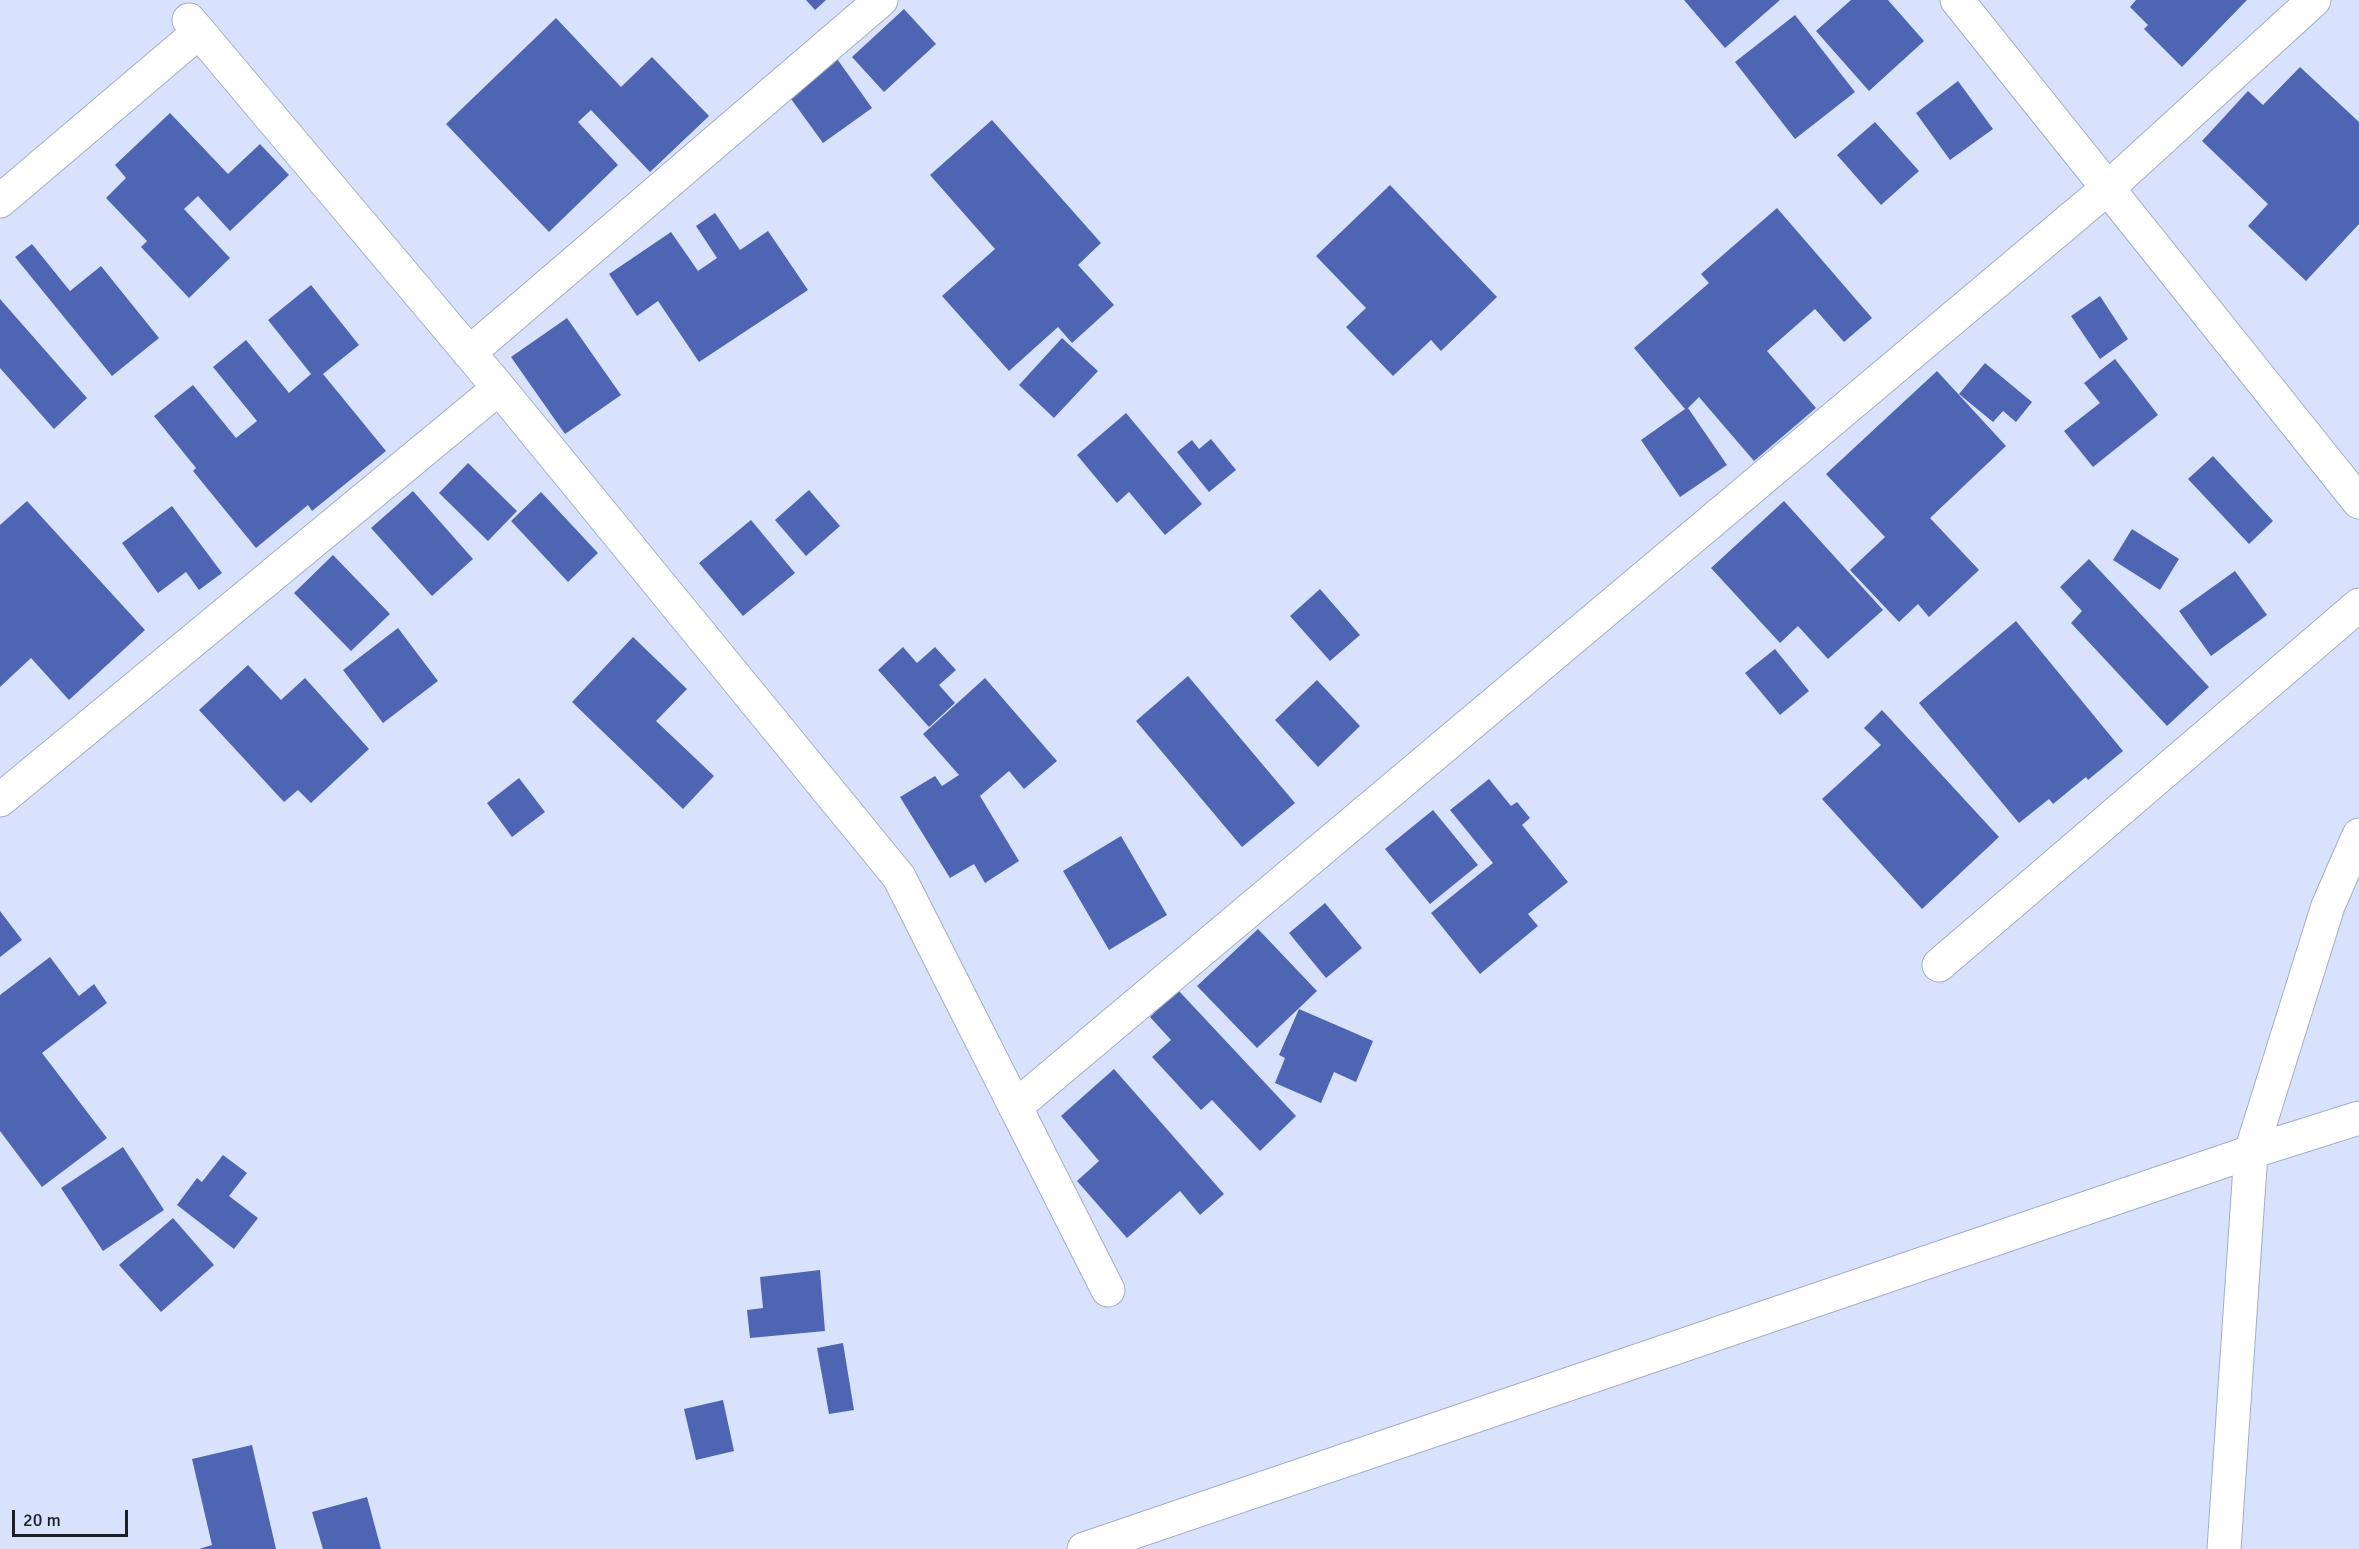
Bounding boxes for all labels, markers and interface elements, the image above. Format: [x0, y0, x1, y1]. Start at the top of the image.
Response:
scale bar [15, 1498, 130, 1536]
text: 20 m [23, 1509, 61, 1531]

